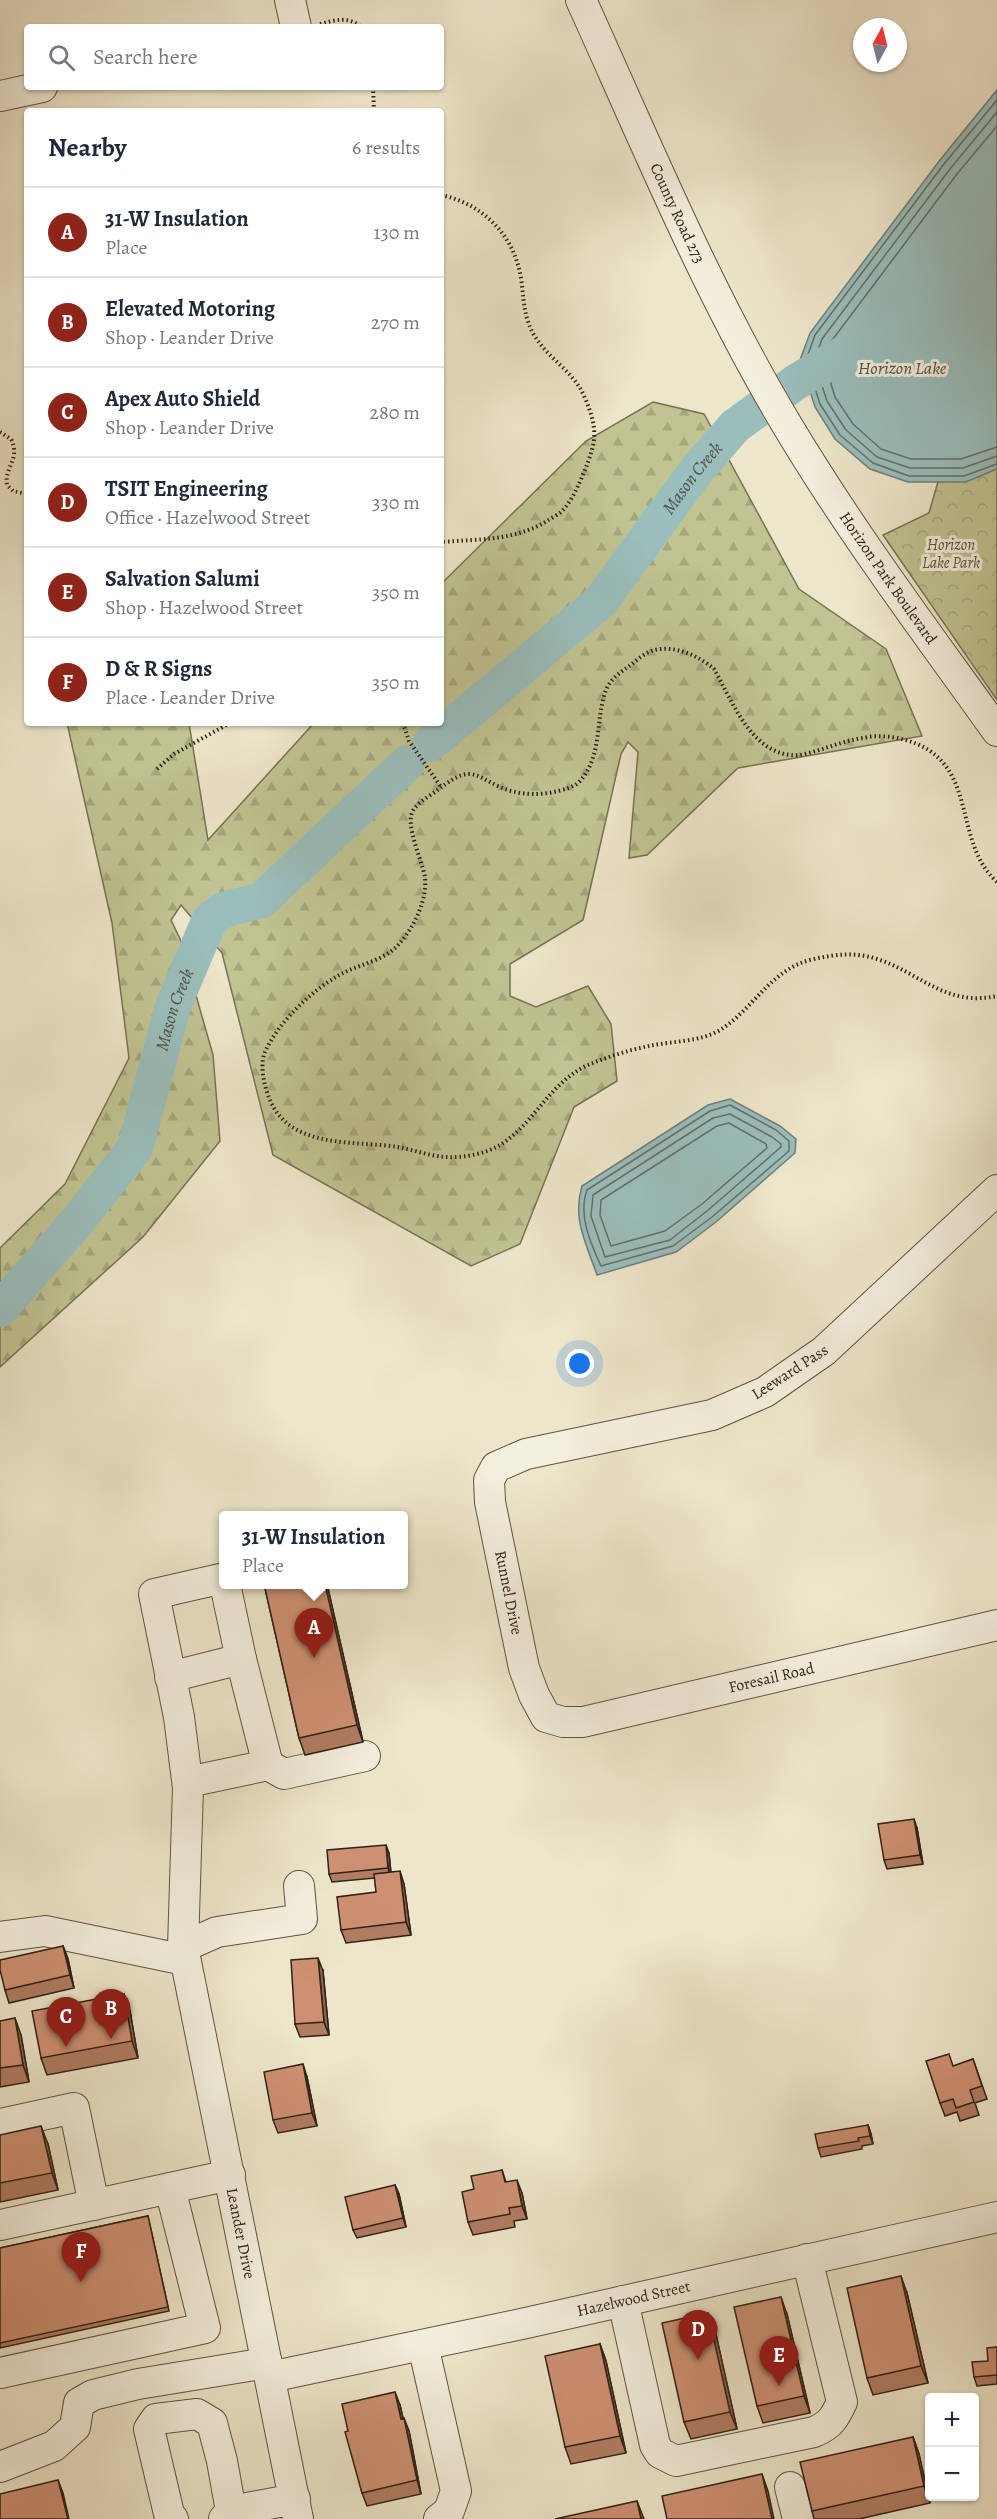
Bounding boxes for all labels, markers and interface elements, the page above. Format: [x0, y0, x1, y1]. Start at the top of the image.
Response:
north arrow [853, 18, 907, 72]
search box [24, 24, 444, 90]
icon: search [45, 41, 78, 74]
text: Search here [93, 42, 198, 72]
text: Nearby [48, 130, 127, 165]
text: 6 results [352, 134, 420, 161]
street label: County Road 273 [644, 160, 710, 267]
text: 31-W Insulation [105, 204, 249, 234]
text: A [61, 219, 74, 246]
text: 130 m [374, 219, 420, 246]
text: Place [105, 234, 147, 261]
text: Elevated Motoring [105, 294, 275, 324]
text: B [61, 309, 74, 336]
text: 270 m [371, 309, 420, 336]
text: Shop · Leander Drive [105, 324, 274, 351]
water label: Horizon Lake [858, 356, 947, 380]
text: Apex Auto Shield [105, 384, 260, 414]
text: C [61, 399, 74, 426]
text: 280 m [370, 399, 420, 426]
text: Shop · Leander Drive [105, 414, 274, 441]
water label: Mason Creek [656, 437, 728, 519]
text: TSIT Engineering [105, 474, 268, 504]
text: D [61, 489, 74, 516]
text: 330 m [372, 489, 420, 516]
text: Office · Hazelwood Street [105, 504, 310, 531]
street label: Horizon Park Boulevard [834, 508, 942, 649]
park label: Horizon Lake Park [922, 534, 980, 574]
text: Salvation Salumi [105, 564, 260, 594]
text: E [62, 579, 73, 606]
text: 350 m [372, 579, 420, 606]
text: Shop · Hazelwood Street [105, 594, 303, 621]
text: D & R Signs [105, 654, 212, 684]
text: F [62, 669, 73, 696]
text: 350 m [372, 669, 420, 696]
text: Place · Leander Drive [105, 684, 275, 711]
water label: Mason Creek [150, 965, 199, 1053]
street label: Leeward Pass [747, 1339, 833, 1405]
your location [565, 1349, 594, 1378]
popup [219, 1511, 408, 1589]
text: 31-W Insulation [242, 1522, 385, 1552]
street label: Runnel Drive [489, 1548, 528, 1637]
text: Place [242, 1552, 284, 1579]
pin: A [294, 1608, 334, 1658]
street label: Foresail Road [726, 1657, 817, 1699]
pin: B [92, 1990, 130, 2039]
pin: C [46, 1998, 86, 2047]
street label: Leander Drive [221, 2186, 260, 2281]
pin: F [62, 2232, 100, 2282]
street label: Hazelwood Street [575, 2275, 693, 2322]
pin: D [678, 2310, 718, 2360]
pin: E [760, 2336, 798, 2386]
map controls [925, 2393, 979, 2501]
button: + [925, 2393, 979, 2447]
button: − [925, 2447, 979, 2501]

